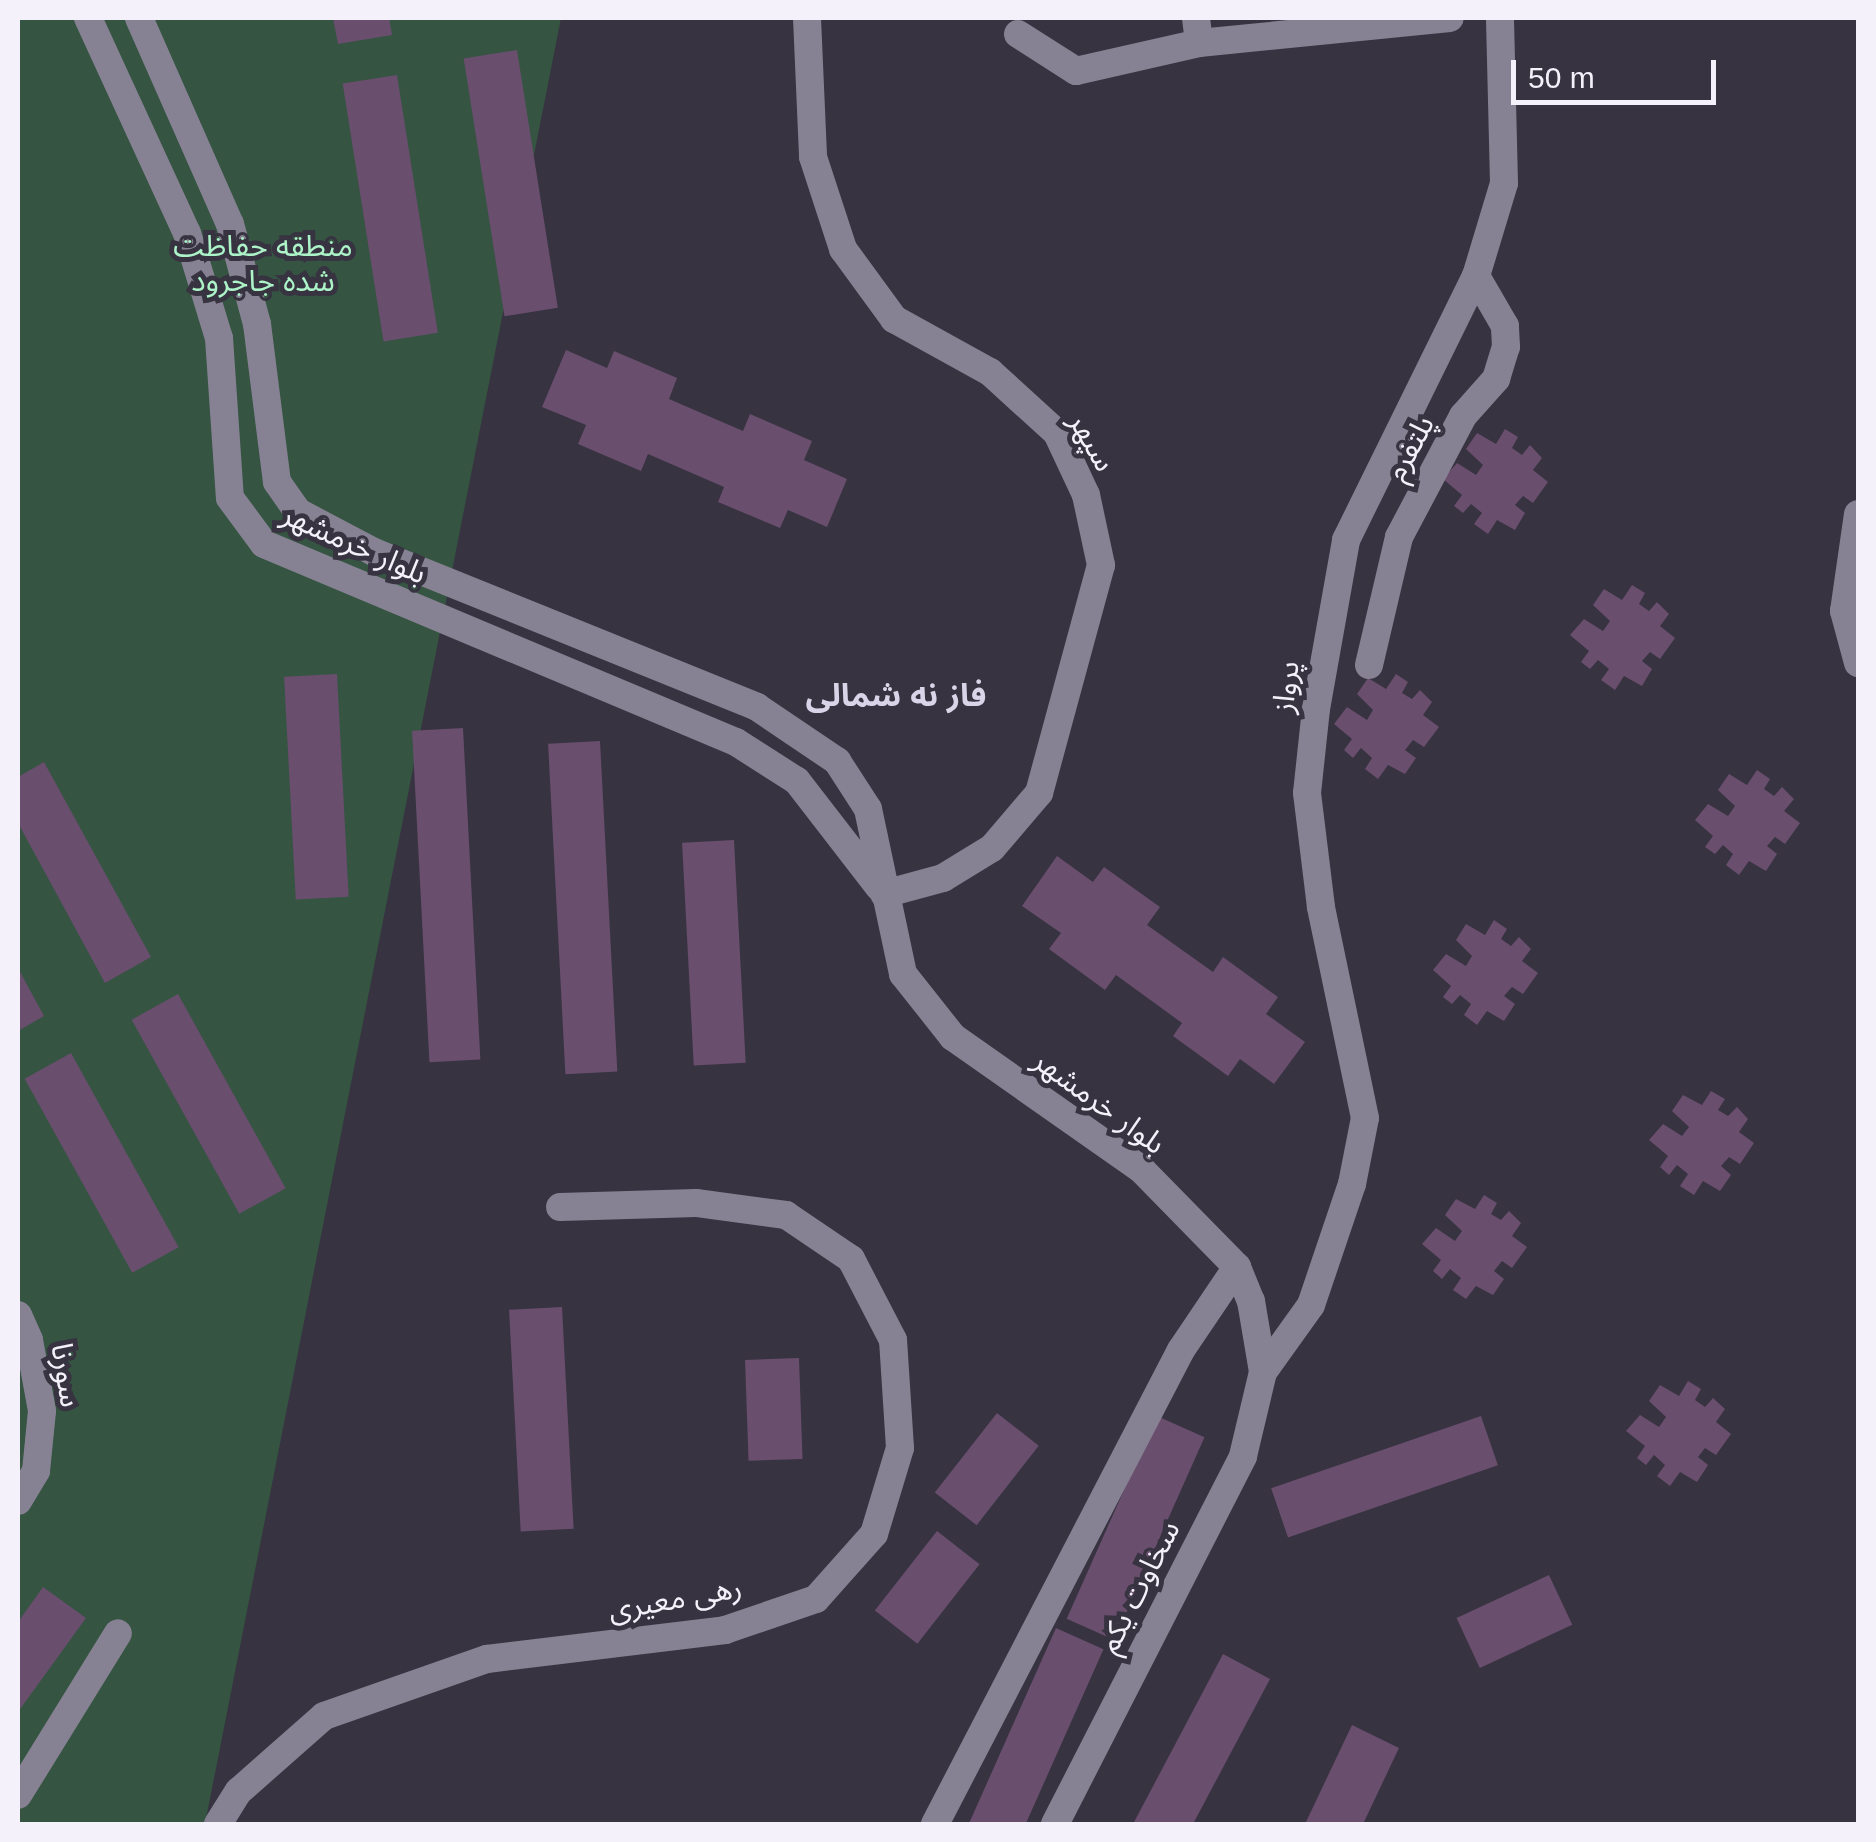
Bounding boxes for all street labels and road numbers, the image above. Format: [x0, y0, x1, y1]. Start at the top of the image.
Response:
street label: سپهر [1061, 406, 1123, 478]
street label: پلتفرم [1378, 409, 1442, 487]
street label: بلوار خرمشهر [276, 496, 432, 592]
street label: پرواز [1265, 659, 1307, 715]
street label: بلوار خرمشهر [1026, 1042, 1172, 1162]
street label: سورنا [43, 1340, 89, 1410]
street label: سخاوت یکم [1090, 1515, 1188, 1659]
street label: رهی معیری [606, 1570, 744, 1628]

